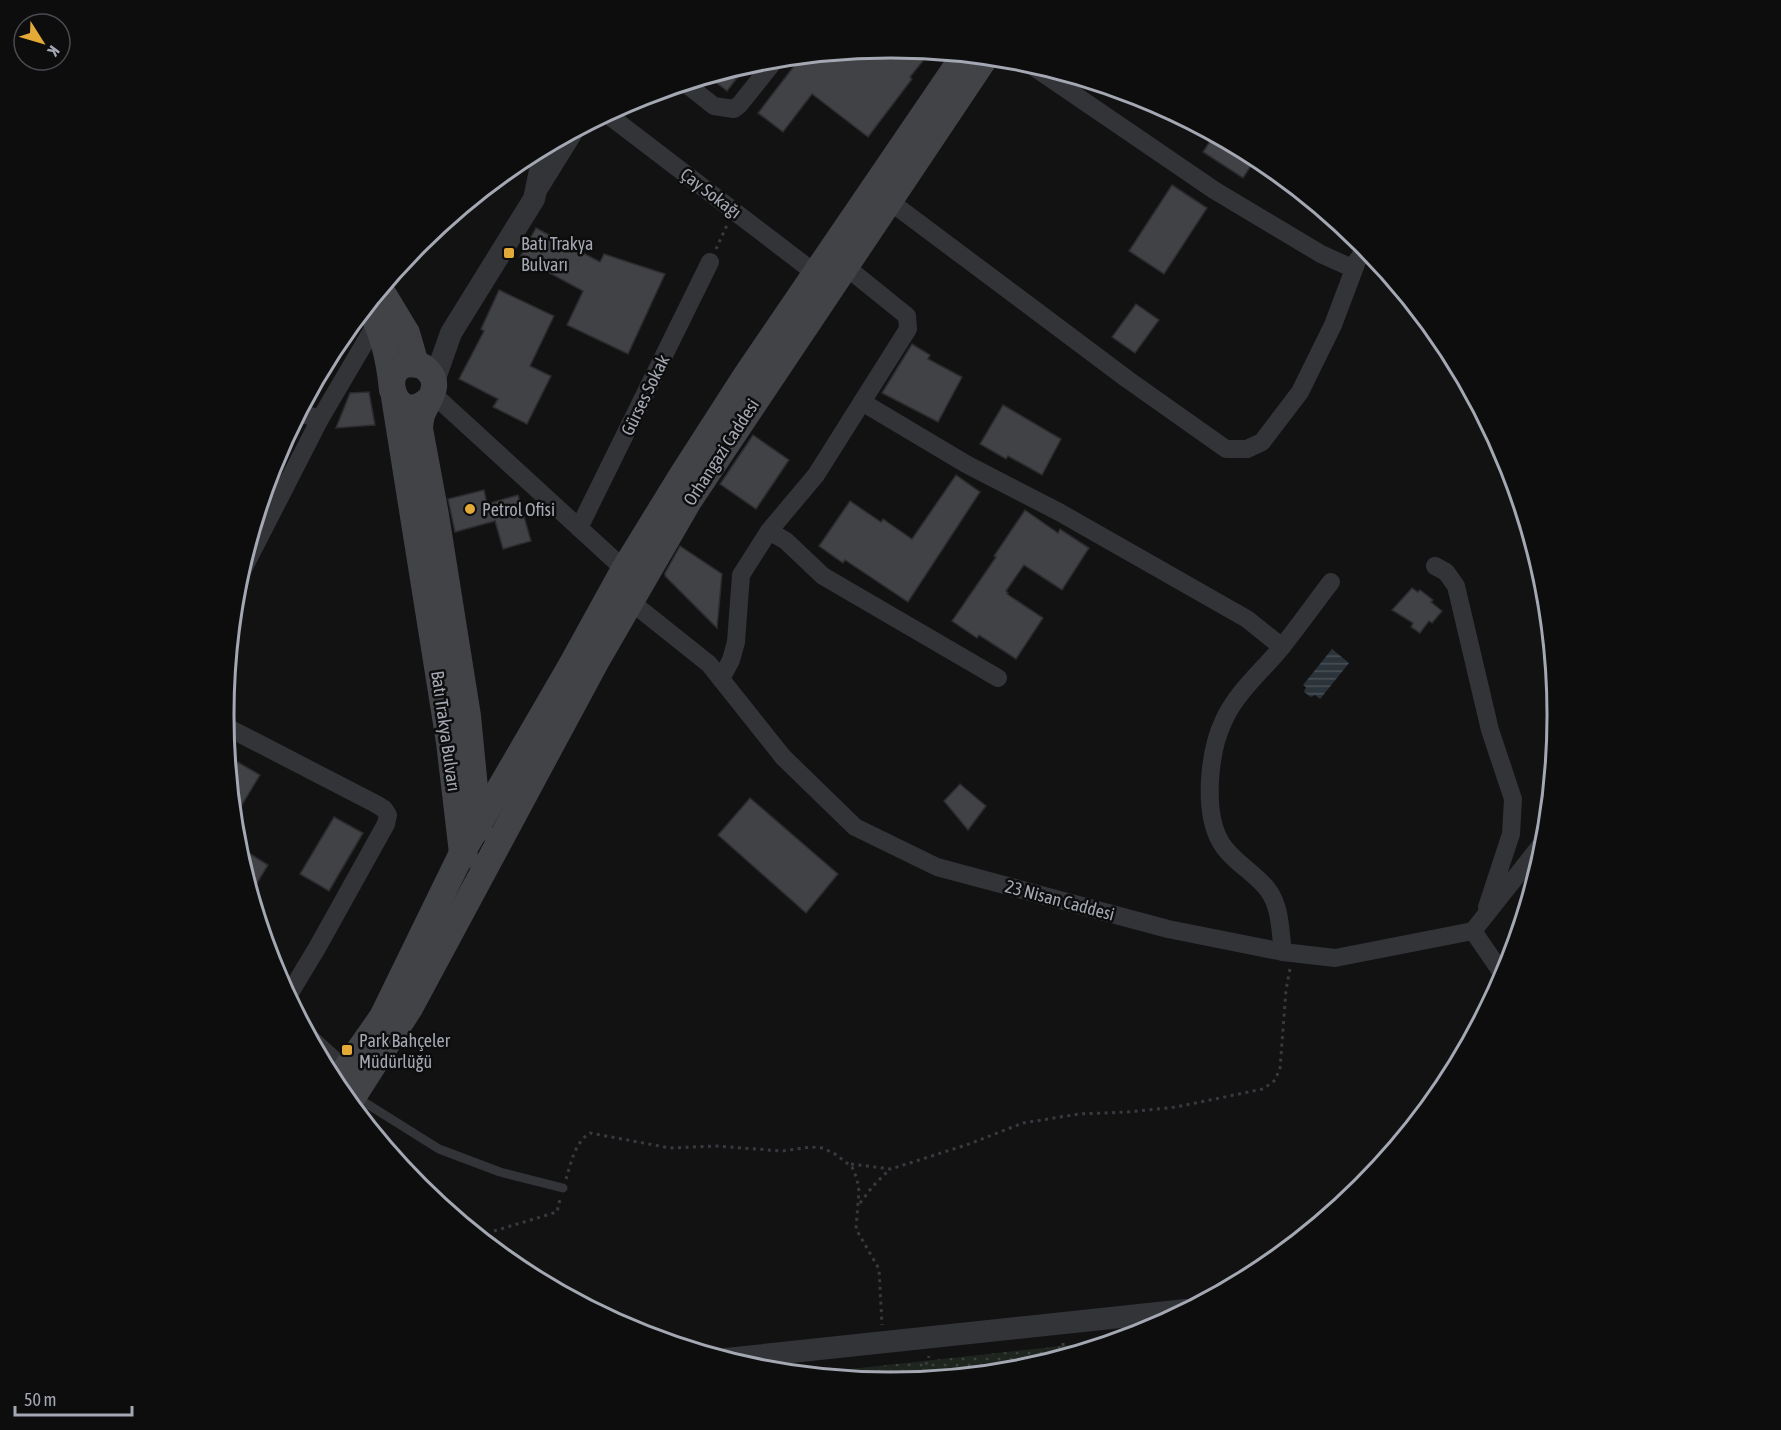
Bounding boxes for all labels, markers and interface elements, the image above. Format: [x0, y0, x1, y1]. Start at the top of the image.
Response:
north arrow [12, 12, 72, 72]
text: K [44, 42, 64, 60]
street label: Çay Sokağı [677, 163, 745, 223]
place label: Batı Trakya Bulvarı [521, 233, 593, 275]
marker: Batı Trakya Bulvarı [502, 246, 516, 260]
street label: Gürses Sokak [616, 351, 674, 439]
street label: Orhangazi Caddesi [679, 395, 763, 509]
place label: Petrol Ofisi [482, 499, 555, 520]
marker: Petrol Ofisi [463, 502, 477, 516]
street label: Batı Trakya Bulvarı [427, 669, 465, 793]
street label: 23 Nisan Caddesi [1003, 875, 1117, 925]
place label: Park Bahçeler Müdürlüğü [359, 1030, 451, 1072]
marker: Park Bahçeler Müdürlüğü [340, 1043, 354, 1057]
scale bar [15, 1379, 132, 1417]
text: 50 m [24, 1389, 56, 1410]

